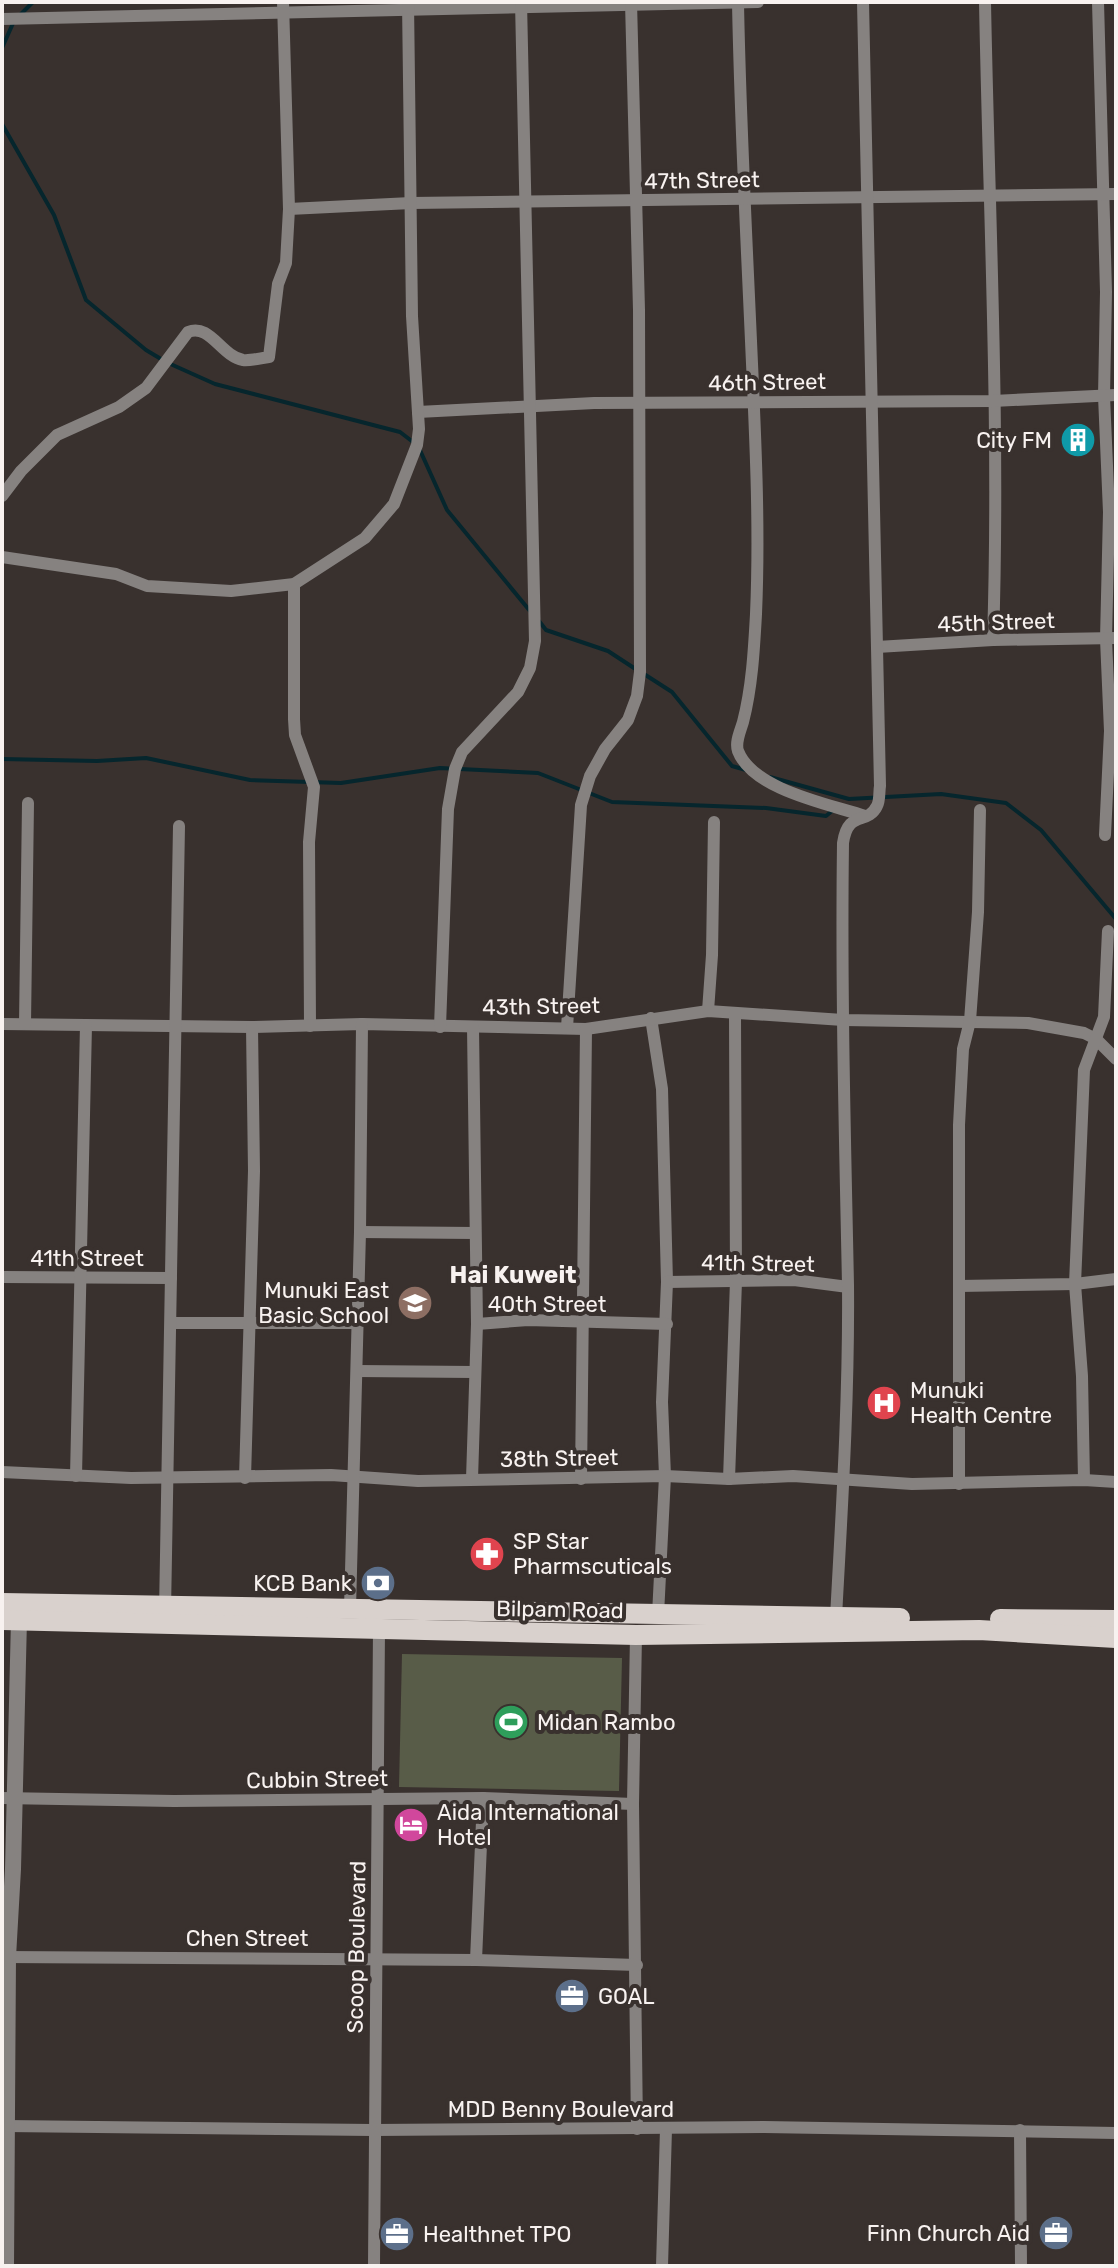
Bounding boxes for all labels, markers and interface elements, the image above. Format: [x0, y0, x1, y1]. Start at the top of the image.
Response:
street label: 47th Street [644, 166, 760, 195]
street label: 46th Street [708, 368, 827, 397]
building icon: City FM [1059, 421, 1097, 459]
place label: City FM [976, 427, 1052, 454]
street label: 45th Street [937, 607, 1056, 638]
street label: 43th Street [482, 992, 601, 1021]
street label: 41th Street [30, 1245, 144, 1272]
street label: 41th Street [701, 1249, 815, 1278]
district label: Hai Kuweit [450, 1261, 576, 1289]
place label: Munuki East Basic School [258, 1277, 389, 1329]
school or university icon: Munuki East Basic School [396, 1284, 434, 1322]
street label: 40th Street [488, 1291, 607, 1318]
place label: Munuki Health Centre [910, 1377, 1052, 1429]
hospital icon: Munuki Health Centre [865, 1384, 903, 1422]
street label: 38th Street [500, 1444, 619, 1473]
place label: SP Star Pharmscuticals [513, 1528, 672, 1580]
pharmacy icon: SP Star Pharmscuticals [468, 1535, 506, 1573]
bank icon: KCB Bank [359, 1564, 397, 1602]
place label: KCB Bank [253, 1570, 353, 1597]
street label: Bilpam Road [496, 1595, 624, 1624]
sports icon: Midan Rambo [492, 1703, 530, 1741]
place label: Midan Rambo [537, 1709, 676, 1736]
street label: Cubbin Street [246, 1765, 388, 1794]
place label: Aida International Hotel [437, 1799, 619, 1851]
hotel icon: Aida International Hotel [392, 1806, 430, 1844]
street label: Scoop Boulevard [341, 1861, 372, 2034]
street label: Chen Street [186, 1925, 309, 1952]
office icon: GOAL [553, 1977, 591, 2015]
place label: GOAL [598, 1983, 655, 2010]
street label: MDD Benny Boulevard [448, 2096, 674, 2123]
office icon: Finn Church Aid [1037, 2214, 1075, 2252]
office icon: Healthnet TPO [378, 2215, 416, 2253]
place label: Finn Church Aid [867, 2220, 1030, 2247]
place label: Healthnet TPO [423, 2221, 571, 2248]

